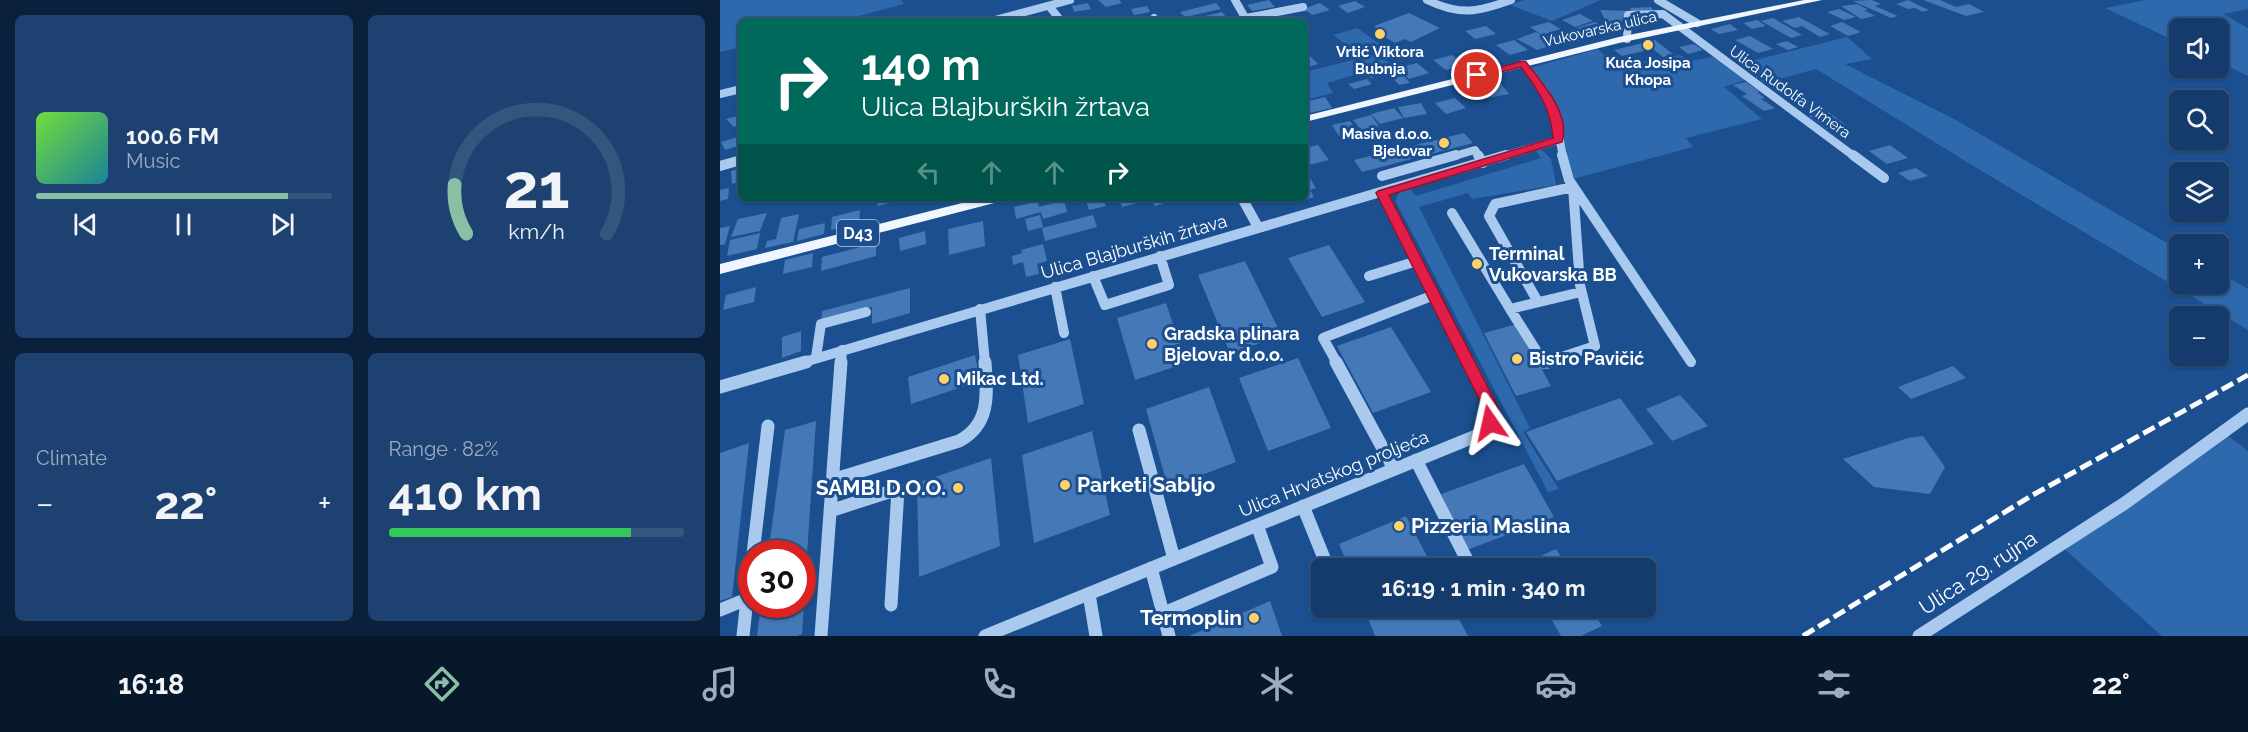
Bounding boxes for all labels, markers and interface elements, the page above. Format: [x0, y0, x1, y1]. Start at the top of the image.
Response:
street label: Vukovarska ulica [1542, 7, 1658, 51]
map controls [2169, 18, 2229, 366]
button: sound [2169, 18, 2229, 78]
marker: Vrtić Viktora Bubnja [1373, 27, 1387, 41]
marker: Kuća Josipa Khopa [1641, 38, 1655, 52]
text: 140 m [861, 41, 981, 90]
icon: right [762, 42, 840, 120]
street label: Ulica Rudolfa Vimera [1726, 42, 1854, 142]
place label: Vrtić Viktora Bubnja [1336, 43, 1424, 78]
pin [1451, 49, 1502, 100]
place label: Kuća Josipa Khopa [1606, 54, 1691, 89]
icon: arrive [1460, 58, 1493, 91]
button: search [2169, 90, 2229, 150]
text: Ulica Blajburških žrtava [861, 91, 1150, 122]
text: 100.6 FM [126, 123, 219, 149]
place label: Masiva d.o.o. Bjelovar [1342, 125, 1432, 160]
marker: Masiva d.o.o. Bjelovar [1437, 136, 1451, 150]
text: Music [126, 149, 180, 173]
text: 21 [503, 149, 569, 223]
icon: left [912, 156, 945, 189]
icon: ahead [975, 156, 1008, 189]
icon: ahead [1038, 156, 1071, 189]
icon: right [1101, 156, 1134, 189]
button: layers [2169, 162, 2229, 222]
icon: previous [69, 208, 102, 241]
icon: pause [167, 208, 200, 241]
icon: next [266, 208, 299, 241]
street label: Ulica Blajburških žrtava [1038, 210, 1229, 283]
text: km/h [508, 219, 565, 244]
road number: D43 [837, 220, 879, 246]
button: + [2169, 234, 2229, 294]
place label: Terminal Vukovarska BB [1489, 243, 1617, 285]
marker: Terminal Vukovarska BB [1470, 257, 1484, 271]
button: − [2169, 306, 2229, 366]
place label: Gradska plinara Bjelovar d.o.o. [1164, 323, 1300, 365]
marker: Gradska plinara Bjelovar d.o.o. [1145, 337, 1159, 351]
place label: Bistro Pavičić [1529, 348, 1644, 369]
marker: Bistro Pavičić [1510, 352, 1524, 366]
place label: Mikac Ltd. [956, 368, 1044, 389]
marker: Mikac Ltd. [937, 372, 951, 386]
position arrow [1458, 391, 1522, 455]
street label: Ulica Hrvatskog proljeća [1236, 426, 1432, 521]
text: Range · 82% [389, 437, 499, 461]
text: Climate [36, 446, 107, 470]
text: 410 km [389, 468, 542, 521]
place label: Parketi Sabljo [1077, 472, 1216, 497]
place label: SAMBI D.O.O. [816, 475, 946, 500]
text: 22° [154, 477, 217, 530]
marker: Parketi Sabljo [1058, 478, 1072, 492]
marker: SAMBI D.O.O. [951, 481, 965, 495]
text: − [36, 484, 54, 523]
text: + [318, 484, 331, 523]
place label: Pizzeria Maslina [1411, 513, 1570, 538]
marker: Pizzeria Maslina [1392, 519, 1406, 533]
street label: Ulica 29. rujna [1914, 525, 2041, 620]
speed limit sign: 30 [738, 540, 816, 618]
text: 16:19 · 1 min · 340 m [1381, 575, 1586, 601]
place label: Termoplin [1140, 605, 1242, 630]
marker: Termoplin [1247, 611, 1261, 625]
icon: directions [421, 663, 463, 705]
icon: music [699, 663, 741, 705]
icon: phone [978, 663, 1020, 705]
icon: climate [1256, 663, 1298, 705]
icon: car [1535, 663, 1577, 705]
icon: filters [1813, 663, 1855, 705]
text: 16:18 [118, 669, 184, 700]
text: 22° [2092, 669, 2130, 700]

